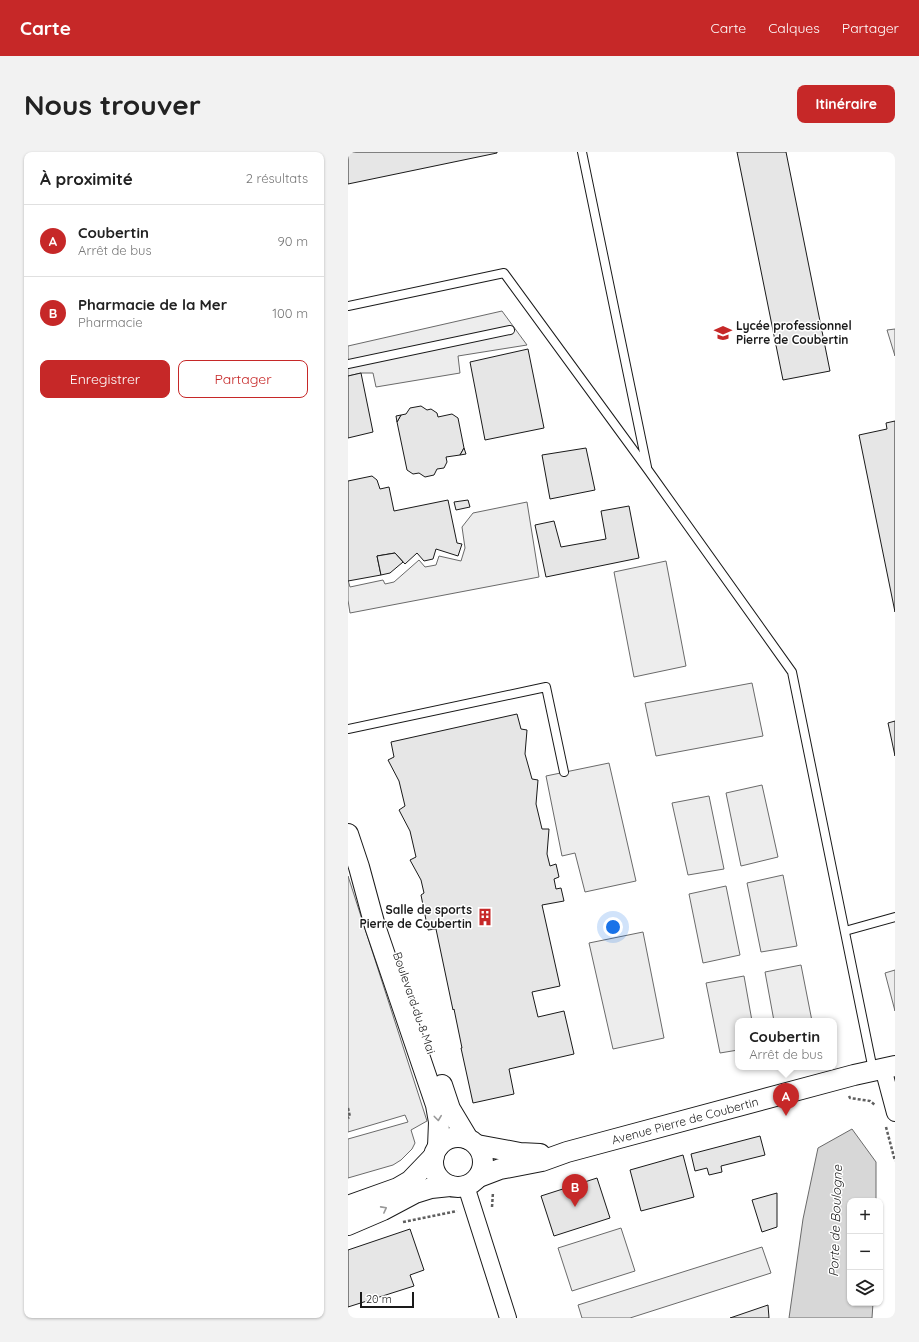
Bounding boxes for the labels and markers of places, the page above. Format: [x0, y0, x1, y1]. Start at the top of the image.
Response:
place label: Lycée professionnel Pierre de Coubertin [736, 318, 852, 347]
school or university icon: Lycée professionnel Pierre de Coubertin [713, 323, 733, 343]
place label: Salle de sports Pierre de Coubertin [360, 902, 472, 931]
building icon: Salle de sports Pierre de Coubertin [475, 907, 495, 927]
pin: A [773, 1083, 799, 1116]
pin: B [562, 1174, 588, 1207]

